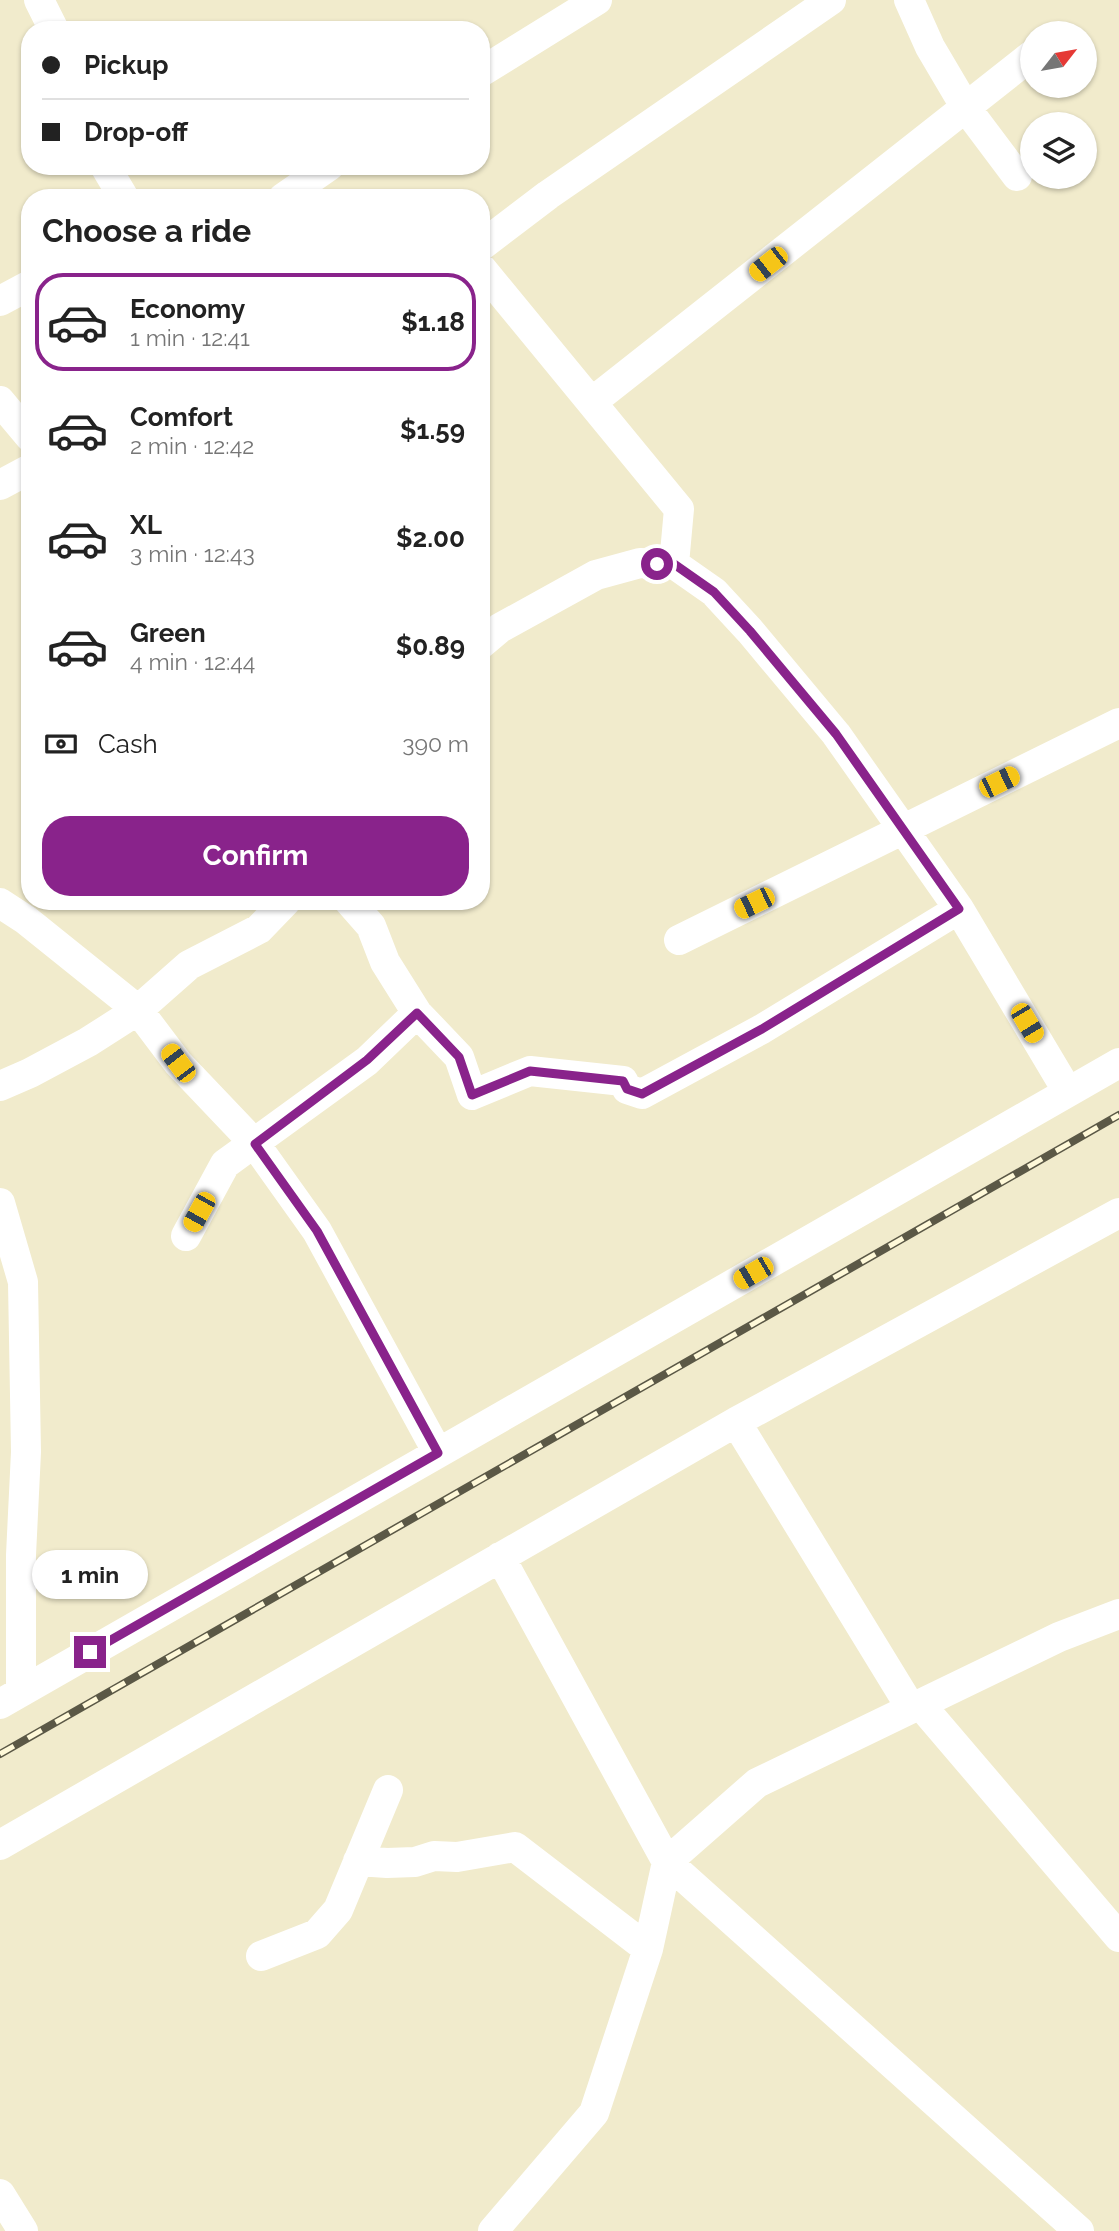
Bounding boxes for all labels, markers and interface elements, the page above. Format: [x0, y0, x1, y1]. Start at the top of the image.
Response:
north arrow [1020, 21, 1097, 98]
map controls [1020, 21, 1097, 189]
text: Pickup [84, 50, 169, 80]
button: layers [1020, 112, 1097, 189]
text: Drop-off [84, 117, 188, 147]
text: Choose a ride [42, 212, 251, 249]
car [745, 243, 792, 285]
icon: car [46, 291, 109, 354]
text: Economy [130, 294, 245, 324]
text: $1.18 [401, 307, 465, 337]
text: 1 min · 12:41 [130, 324, 250, 351]
icon: car [46, 399, 109, 462]
text: Comfort [130, 402, 233, 432]
text: $1.59 [400, 415, 465, 445]
text: 2 min · 12:42 [130, 432, 254, 459]
icon: car [46, 507, 109, 570]
text: XL [130, 510, 162, 540]
text: $2.00 [396, 523, 465, 553]
text: 3 min · 12:43 [130, 540, 255, 567]
route start [641, 548, 673, 580]
icon: car [46, 615, 109, 678]
text: Green [130, 618, 206, 648]
text: $0.89 [396, 631, 465, 661]
text: 4 min · 12:44 [130, 648, 255, 675]
icon: cash [42, 725, 80, 763]
text: Cash [98, 729, 158, 759]
text: 390 m [402, 730, 469, 757]
car [976, 763, 1023, 801]
button: Confirm [42, 816, 469, 896]
car [731, 884, 778, 922]
car [1008, 1000, 1047, 1046]
car [157, 1040, 200, 1086]
car [180, 1189, 219, 1235]
car [730, 1253, 777, 1293]
callout: 1 min [32, 1550, 148, 1600]
text: 1 min [61, 1561, 119, 1588]
route end [74, 1636, 106, 1668]

